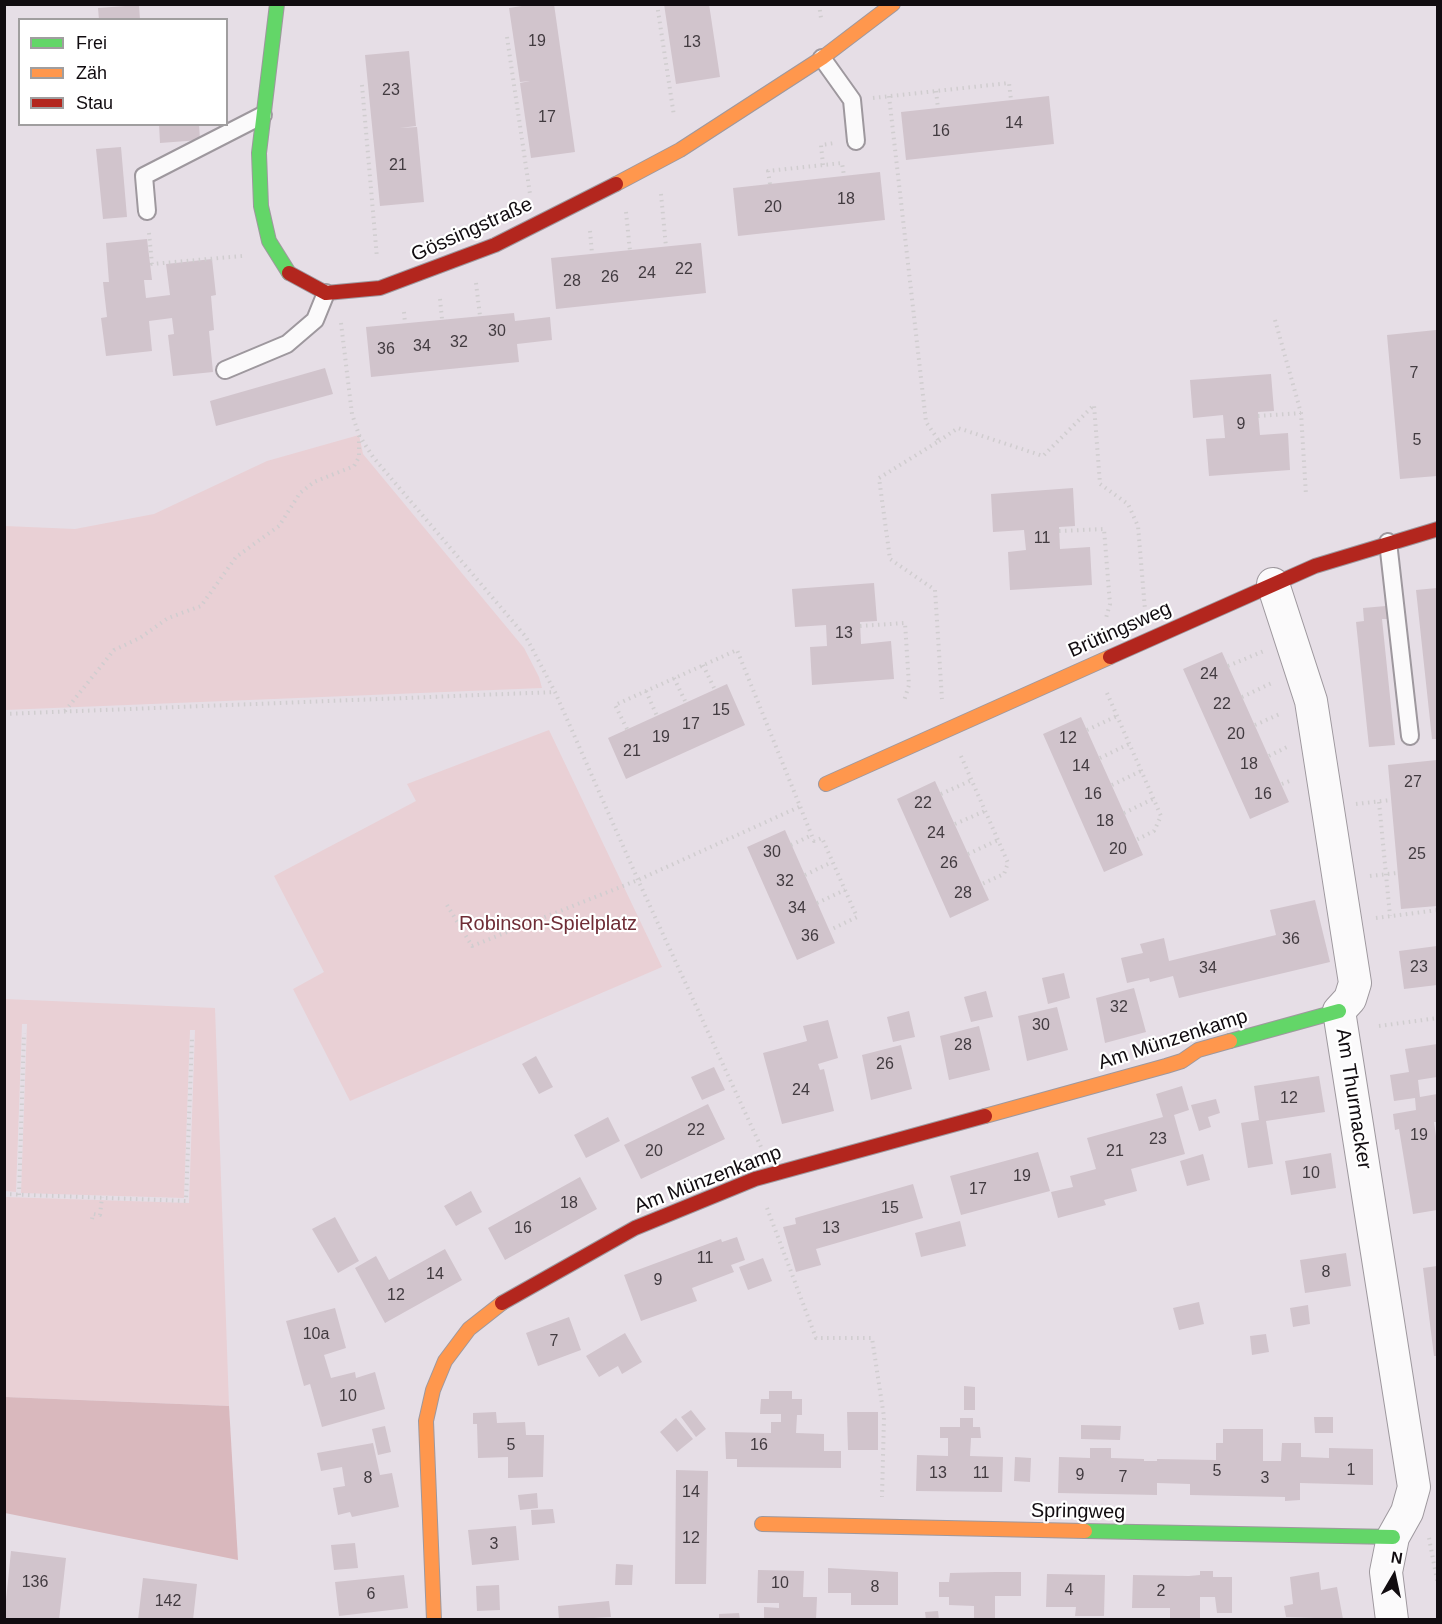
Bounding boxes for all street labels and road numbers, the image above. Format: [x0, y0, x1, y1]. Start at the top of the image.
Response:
street label: Gössingstraße [408, 193, 536, 267]
street label: Brütingsweg [1065, 597, 1175, 663]
street label: Am Münzenkamp [1095, 1005, 1251, 1075]
street label: Am Thurmacker [1330, 1027, 1376, 1171]
street label: Am Münzenkamp [631, 1141, 785, 1219]
street label: Springweg [1031, 1499, 1125, 1525]

